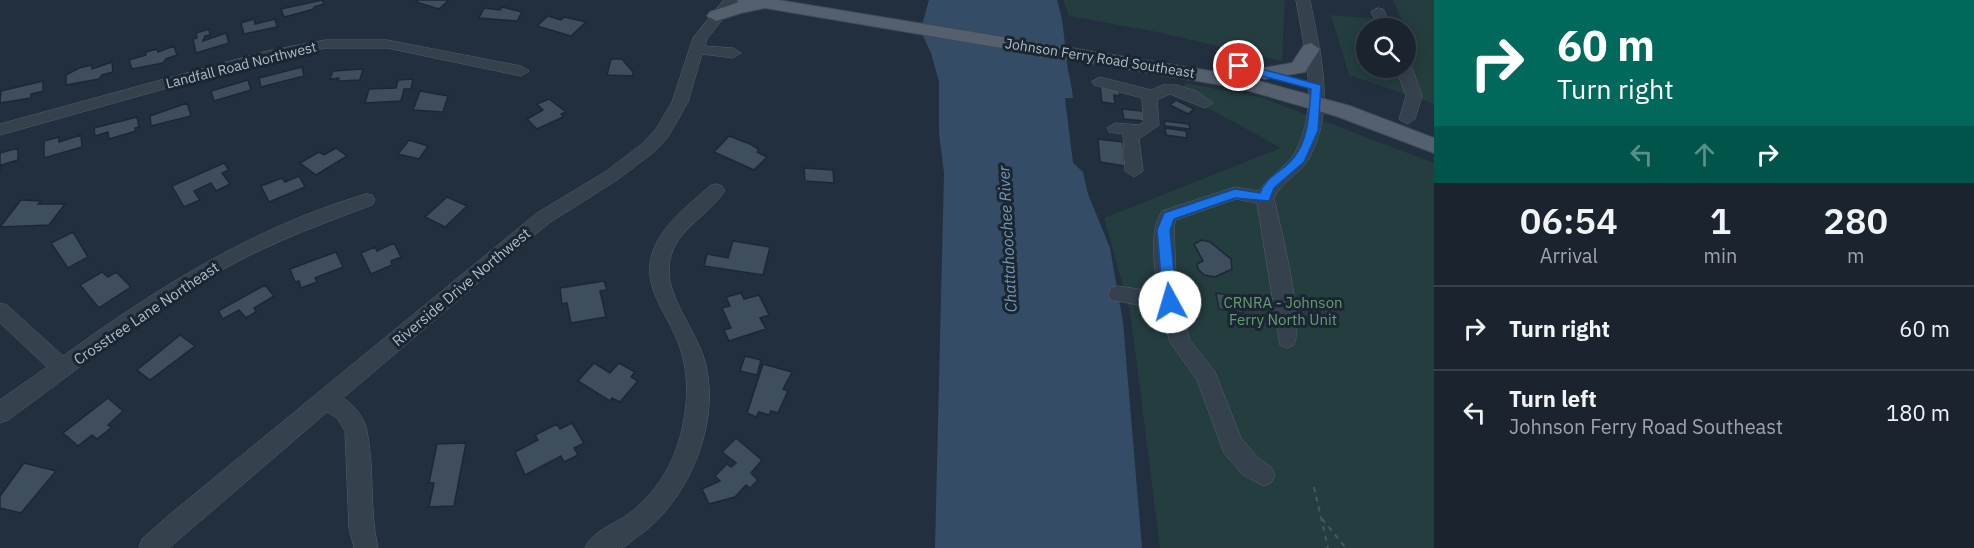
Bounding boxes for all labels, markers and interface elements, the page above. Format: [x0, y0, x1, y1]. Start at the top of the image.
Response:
map controls [1356, 18, 1416, 78]
button: search [1356, 18, 1416, 78]
text: 60 m [1557, 18, 1655, 73]
icon: right [1458, 24, 1536, 102]
street label: Johnson Ferry Road Southeast [1004, 34, 1196, 82]
street label: Landfall Road Northwest [164, 38, 318, 92]
pin [1213, 40, 1264, 91]
icon: arrive [1222, 49, 1255, 82]
text: Turn right [1557, 71, 1674, 106]
icon: left [1625, 138, 1658, 171]
icon: ahead [1688, 138, 1721, 171]
icon: right [1751, 138, 1784, 171]
water label: Chattahoochee River [993, 164, 1021, 313]
text: 06:54 [1520, 197, 1618, 244]
text: 1 [1710, 197, 1731, 244]
text: 280 [1823, 197, 1888, 244]
street label: Riverside Drive Northwest [388, 224, 534, 350]
text: Arrival [1540, 242, 1598, 269]
text: min [1704, 242, 1737, 269]
text: m [1847, 242, 1864, 269]
street label: Crosstree Lane Northeast [70, 257, 222, 369]
position arrow [1138, 270, 1202, 334]
park label: CRNRA - Johnson Ferry North Unit [1223, 293, 1343, 329]
icon: right [1458, 312, 1491, 345]
text: Turn right [1509, 314, 1610, 343]
text: 60 m [1899, 314, 1950, 343]
text: Turn left [1509, 384, 1597, 413]
icon: left [1458, 396, 1491, 429]
text: 180 m [1886, 398, 1950, 427]
text: Johnson Ferry Road Southeast [1509, 413, 1783, 440]

